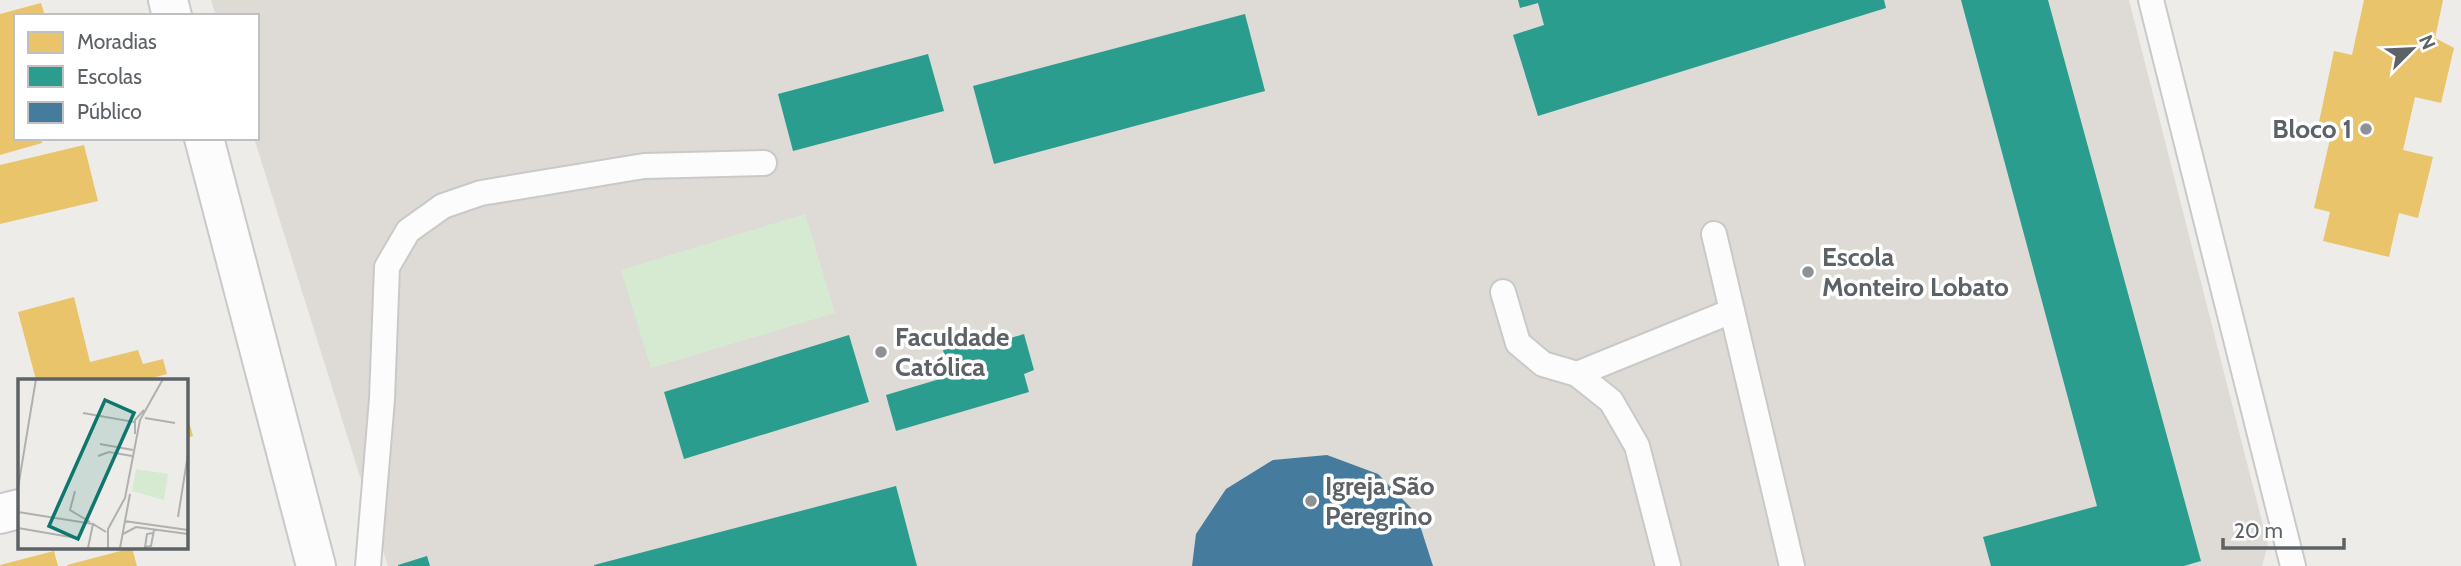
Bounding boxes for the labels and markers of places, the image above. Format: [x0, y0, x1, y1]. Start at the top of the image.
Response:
place label: Bloco 1 [2272, 113, 2352, 145]
marker: Bloco 1 [2358, 121, 2374, 137]
place label: Escola Monteiro Lobato [1822, 241, 2009, 303]
marker: Escola Monteiro Lobato [1800, 264, 1816, 280]
place label: Faculdade Católica [895, 321, 1010, 383]
marker: Faculdade Católica [873, 344, 889, 360]
place label: Igreja São Peregrino [1325, 470, 1435, 532]
marker: Igreja São Peregrino [1303, 493, 1319, 509]

